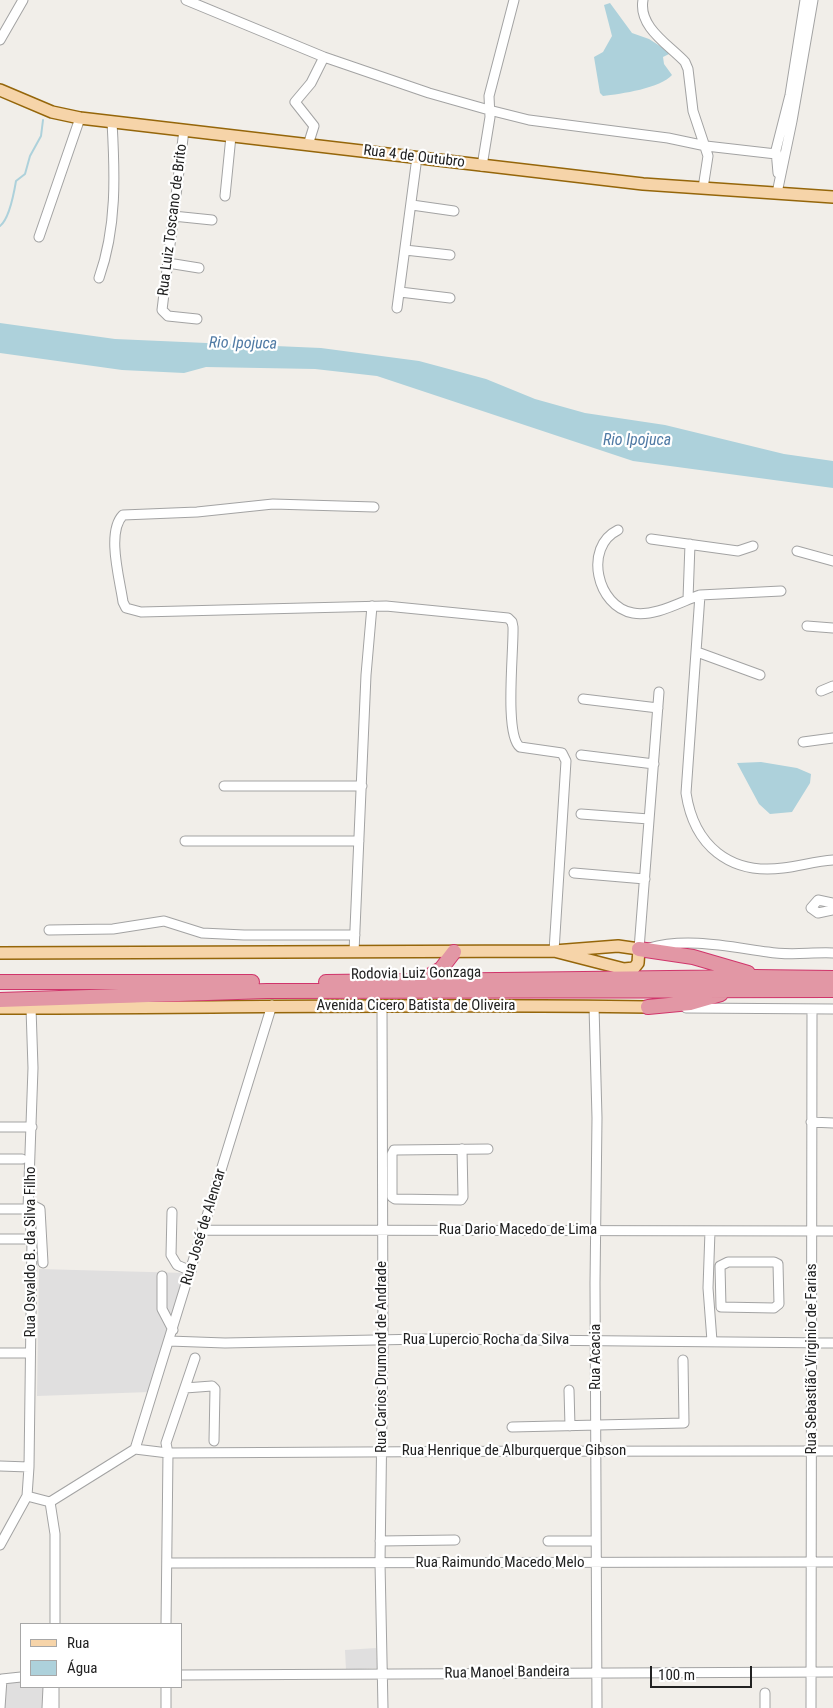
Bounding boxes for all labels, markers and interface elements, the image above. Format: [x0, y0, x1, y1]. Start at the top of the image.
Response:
street label: Rua 4 de Outubro [362, 142, 466, 172]
street label: Rua Luiz Toscano de Brito [155, 143, 191, 297]
water label: Rio Ipojuca [209, 334, 277, 354]
water label: Rio Ipojuca [603, 431, 671, 451]
street label: Rodovia Luiz Gonzaga [351, 964, 481, 984]
street label: Avenida Cicero Batista de Oliveira [317, 997, 515, 1015]
street label: Rua Osvaldo B. da Silva Filho [22, 1166, 40, 1338]
street label: Rua José de Alencar [178, 1167, 230, 1287]
street label: Rua Dario Macedo de Lima [439, 1221, 597, 1239]
street label: Rua Carios Drumond de Andrade [373, 1261, 391, 1453]
street label: Rua Sebastião Virginio de Farias [803, 1263, 821, 1455]
street label: Rua Acacia [587, 1324, 605, 1390]
street label: Rua Lupercio Rocha da Silva [403, 1331, 569, 1349]
street label: Rua Henrique de Alburquerque Gibson [402, 1442, 626, 1460]
street label: Rua Raimundo Macedo Melo [416, 1554, 584, 1572]
legend [20, 1623, 182, 1688]
text: Rua [67, 1634, 89, 1652]
scale bar [653, 1656, 756, 1688]
text: Água [67, 1659, 97, 1677]
street label: Rua Manoel Bandeira [444, 1663, 570, 1683]
text: 100 m [658, 1666, 695, 1684]

